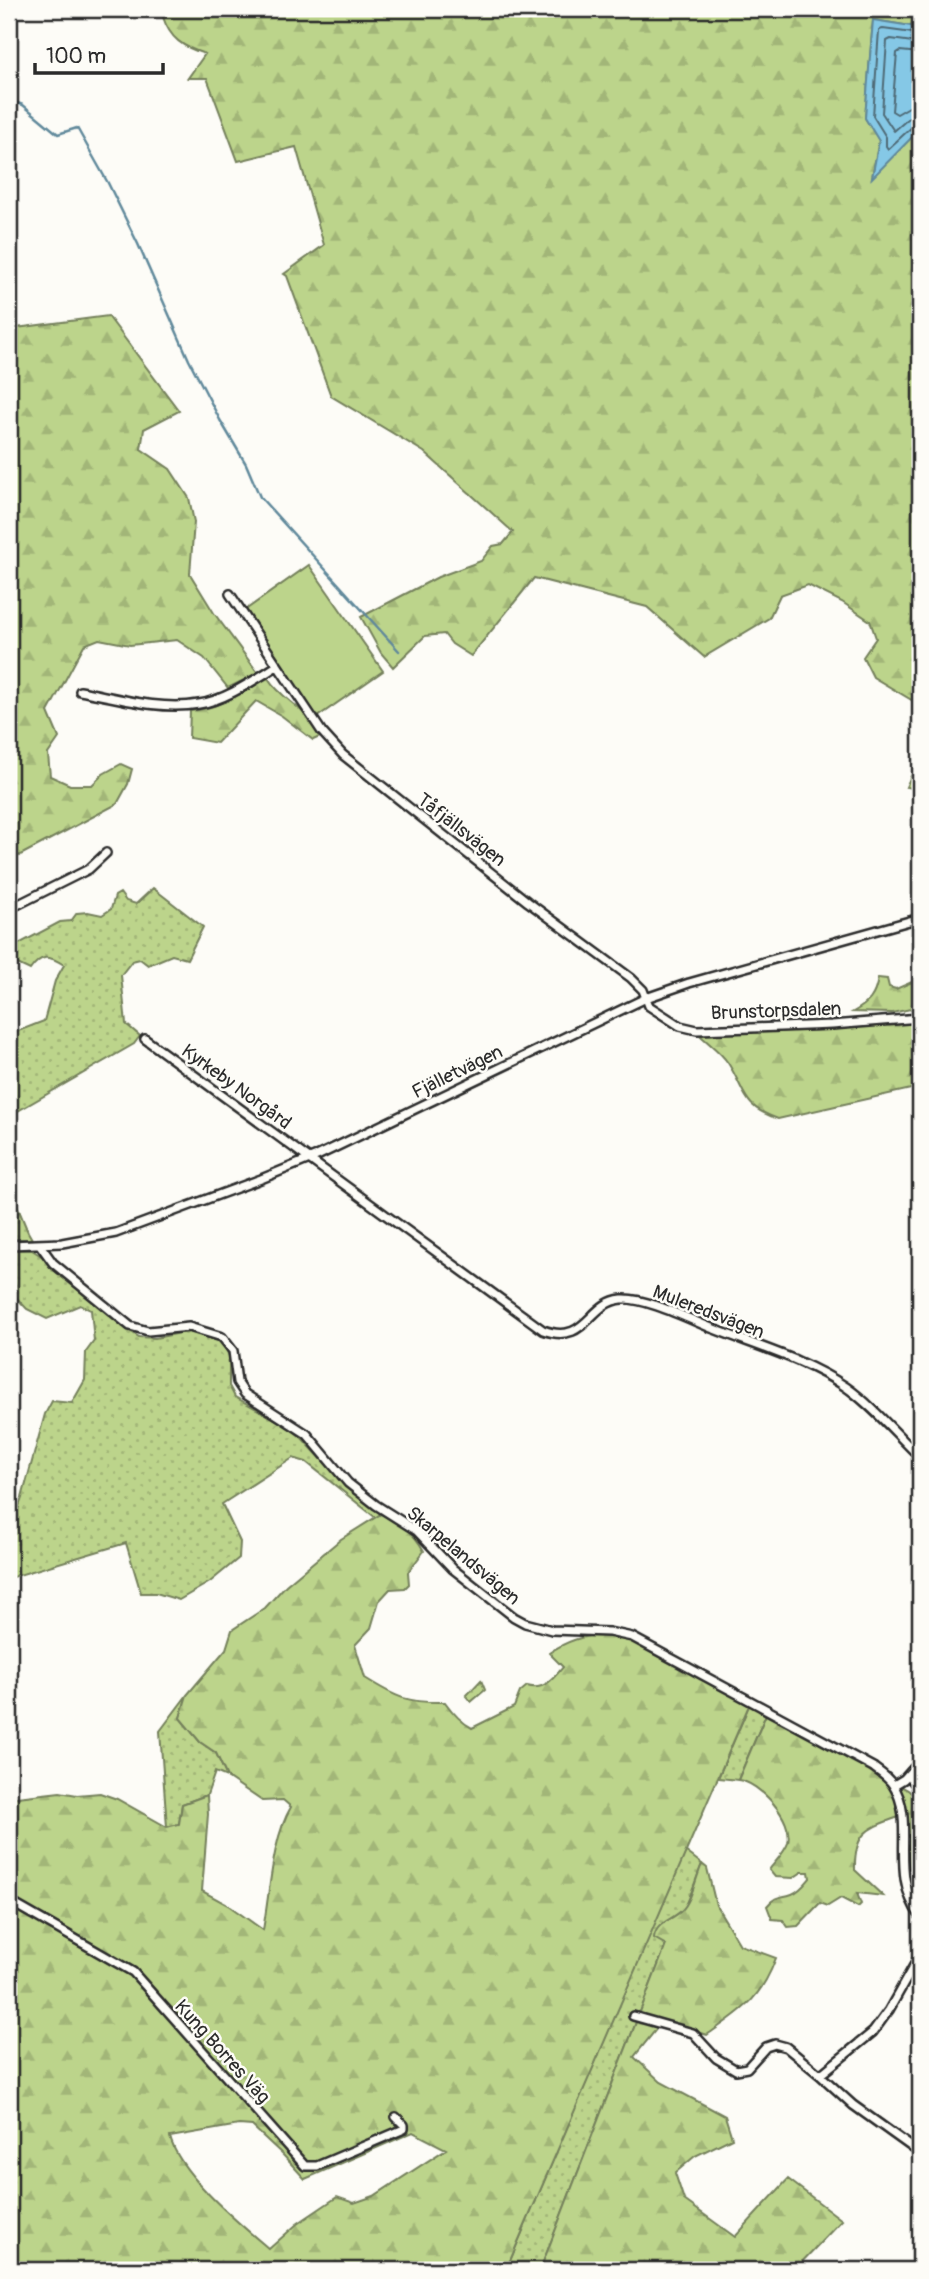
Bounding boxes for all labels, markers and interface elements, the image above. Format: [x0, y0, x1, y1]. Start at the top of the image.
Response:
scale bar [35, 32, 163, 76]
text: 100 m [46, 43, 106, 70]
street label: Tåfjällsvägen [412, 788, 511, 872]
street label: Brunstorpsdalen [710, 997, 842, 1025]
street label: Kyrkeby Norgård [177, 1039, 296, 1135]
street label: Fjälletvägen [408, 1040, 507, 1104]
street label: Muleredsvägen [649, 1280, 768, 1344]
street label: Skarpelandsvägen [402, 1501, 525, 1610]
street label: Kung Borres Väg [169, 1995, 275, 2109]

